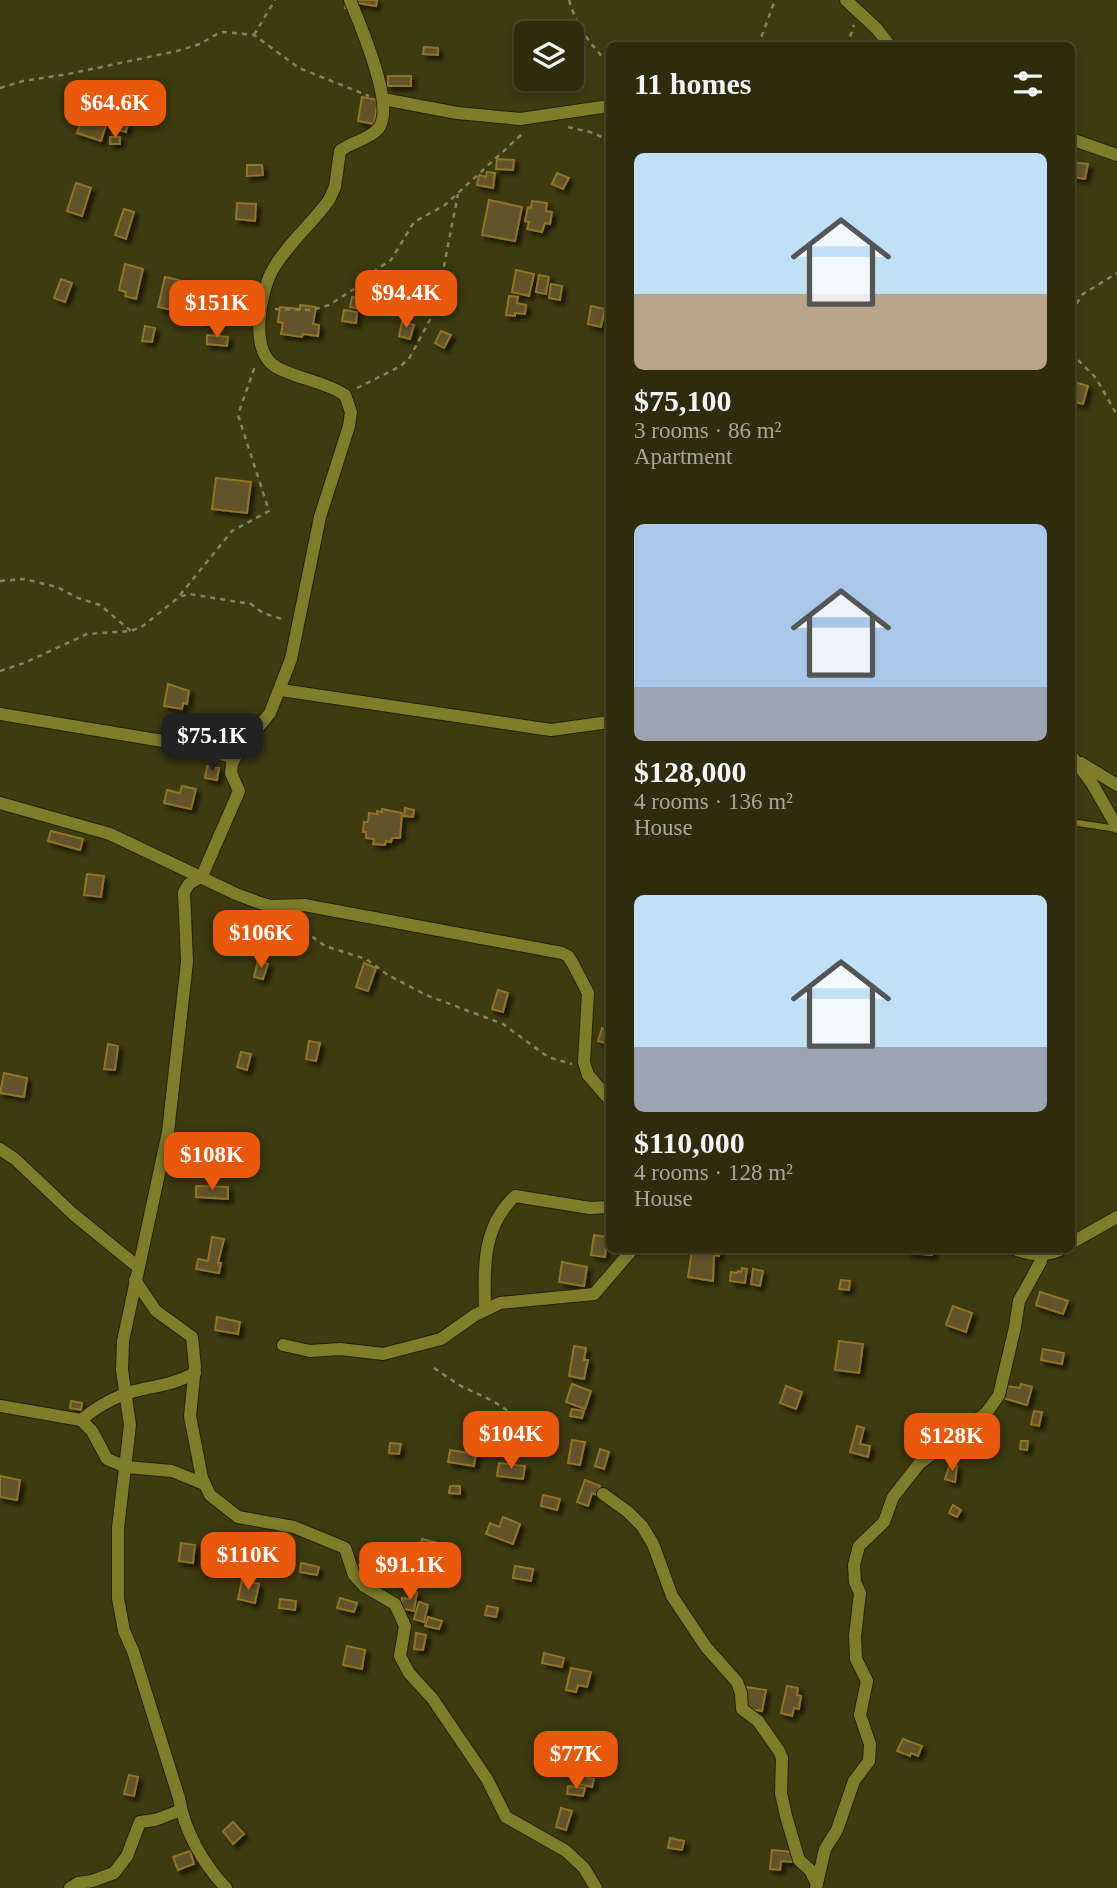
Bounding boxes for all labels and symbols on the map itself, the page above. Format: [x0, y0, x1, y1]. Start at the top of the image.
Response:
pin: $64.6K [58, 80, 172, 140]
pin: $94.4K [349, 270, 463, 330]
pin: $151K [168, 280, 266, 340]
pin: $75.1K [155, 714, 269, 773]
pin: $106K [212, 911, 310, 970]
pin: $108K [163, 1132, 261, 1192]
pin: $104K [462, 1412, 560, 1471]
pin: $128K [903, 1414, 1001, 1473]
pin: $110K [199, 1532, 297, 1592]
pin: $91.1K [353, 1542, 467, 1602]
pin: $77K [535, 1732, 617, 1791]

